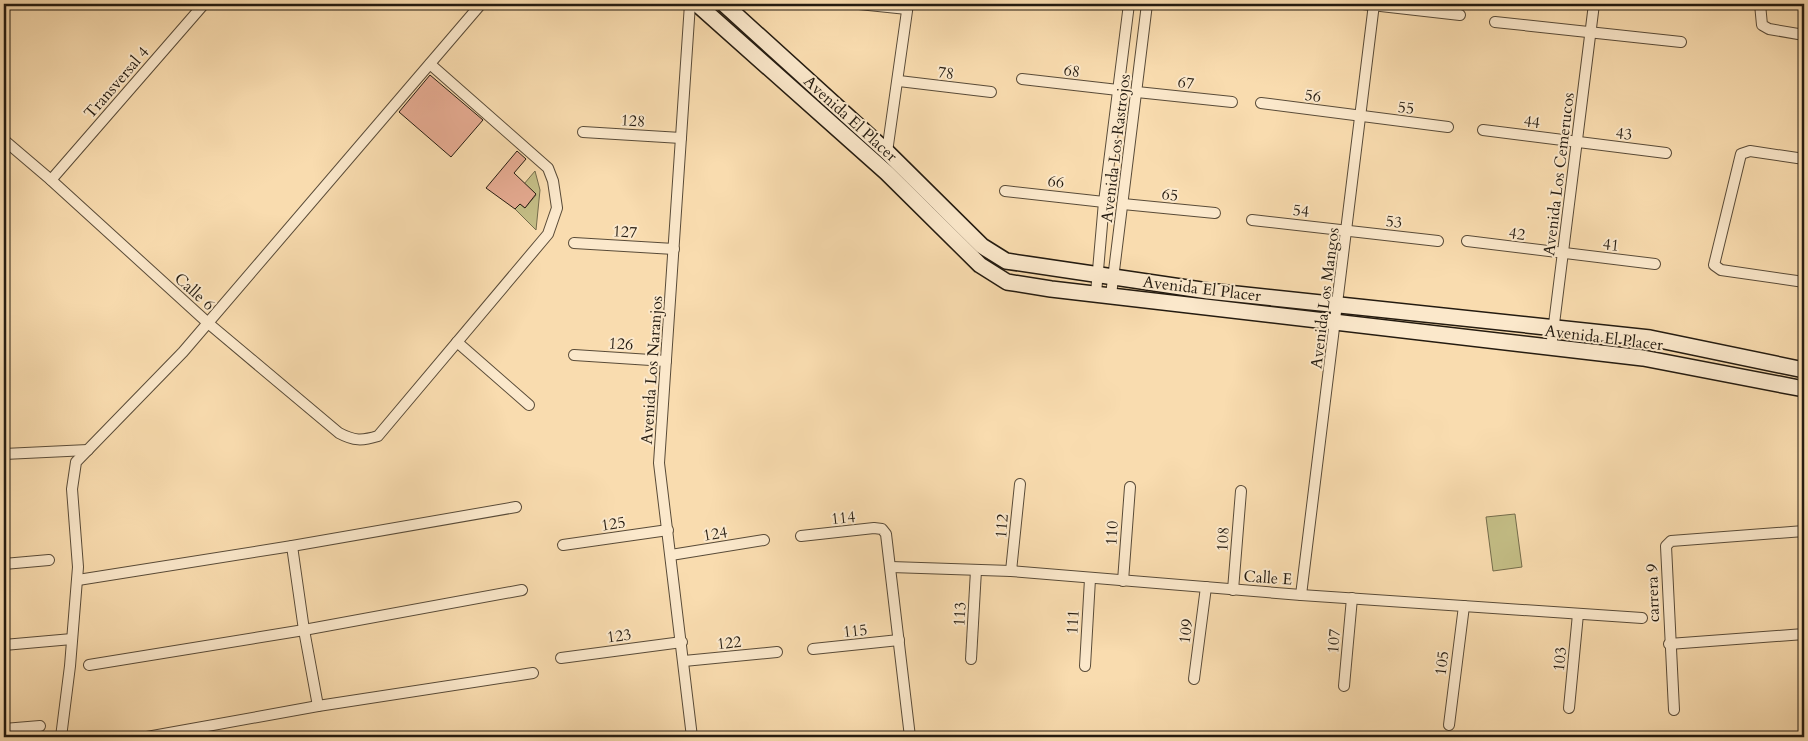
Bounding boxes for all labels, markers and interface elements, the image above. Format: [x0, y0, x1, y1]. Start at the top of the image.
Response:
street label: Transversal 4 [79, 42, 154, 123]
street label: 68 [1062, 59, 1081, 83]
street label: 78 [936, 61, 955, 85]
street label: Avenida El Placer [799, 71, 902, 167]
street label: 67 [1177, 71, 1195, 95]
street label: Avenida Los Rastrojos [1096, 73, 1136, 224]
street label: 56 [1303, 84, 1323, 108]
street label: Avenida Los Cemerucos [1538, 91, 1580, 257]
street label: 55 [1397, 96, 1415, 120]
street label: 128 [620, 109, 646, 133]
street label: 44 [1522, 110, 1541, 134]
street label: 43 [1615, 122, 1633, 146]
street label: 66 [1047, 170, 1065, 194]
street label: 65 [1161, 183, 1179, 207]
street label: 54 [1292, 199, 1310, 223]
street label: 53 [1385, 210, 1403, 234]
street label: 127 [612, 220, 638, 244]
street label: 42 [1507, 222, 1527, 246]
street label: Avenida Los Mangos [1305, 226, 1345, 370]
street label: 41 [1602, 233, 1620, 257]
street label: Calle 6 [169, 268, 219, 316]
street label: Avenida El Placer [1141, 271, 1263, 307]
street label: Avenida Los Naranjos [636, 295, 668, 445]
street label: Avenida El Placer [1543, 320, 1665, 356]
street label: 126 [608, 332, 634, 356]
street label: 114 [830, 506, 856, 530]
street label: 125 [599, 511, 627, 537]
street label: 112 [990, 513, 1014, 539]
street label: 110 [1100, 520, 1124, 546]
street label: 124 [701, 521, 729, 547]
street label: 108 [1211, 526, 1235, 552]
street label: carrera 9 [1641, 563, 1665, 623]
street label: Calle E [1243, 565, 1293, 591]
street label: 113 [948, 601, 972, 627]
street label: 111 [1061, 609, 1085, 635]
street label: 109 [1174, 618, 1198, 645]
street label: 115 [842, 619, 868, 643]
street label: 123 [606, 624, 633, 648]
street label: 107 [1322, 628, 1346, 654]
street label: 122 [716, 631, 742, 655]
street label: 103 [1548, 646, 1572, 672]
street label: 105 [1430, 650, 1454, 677]

